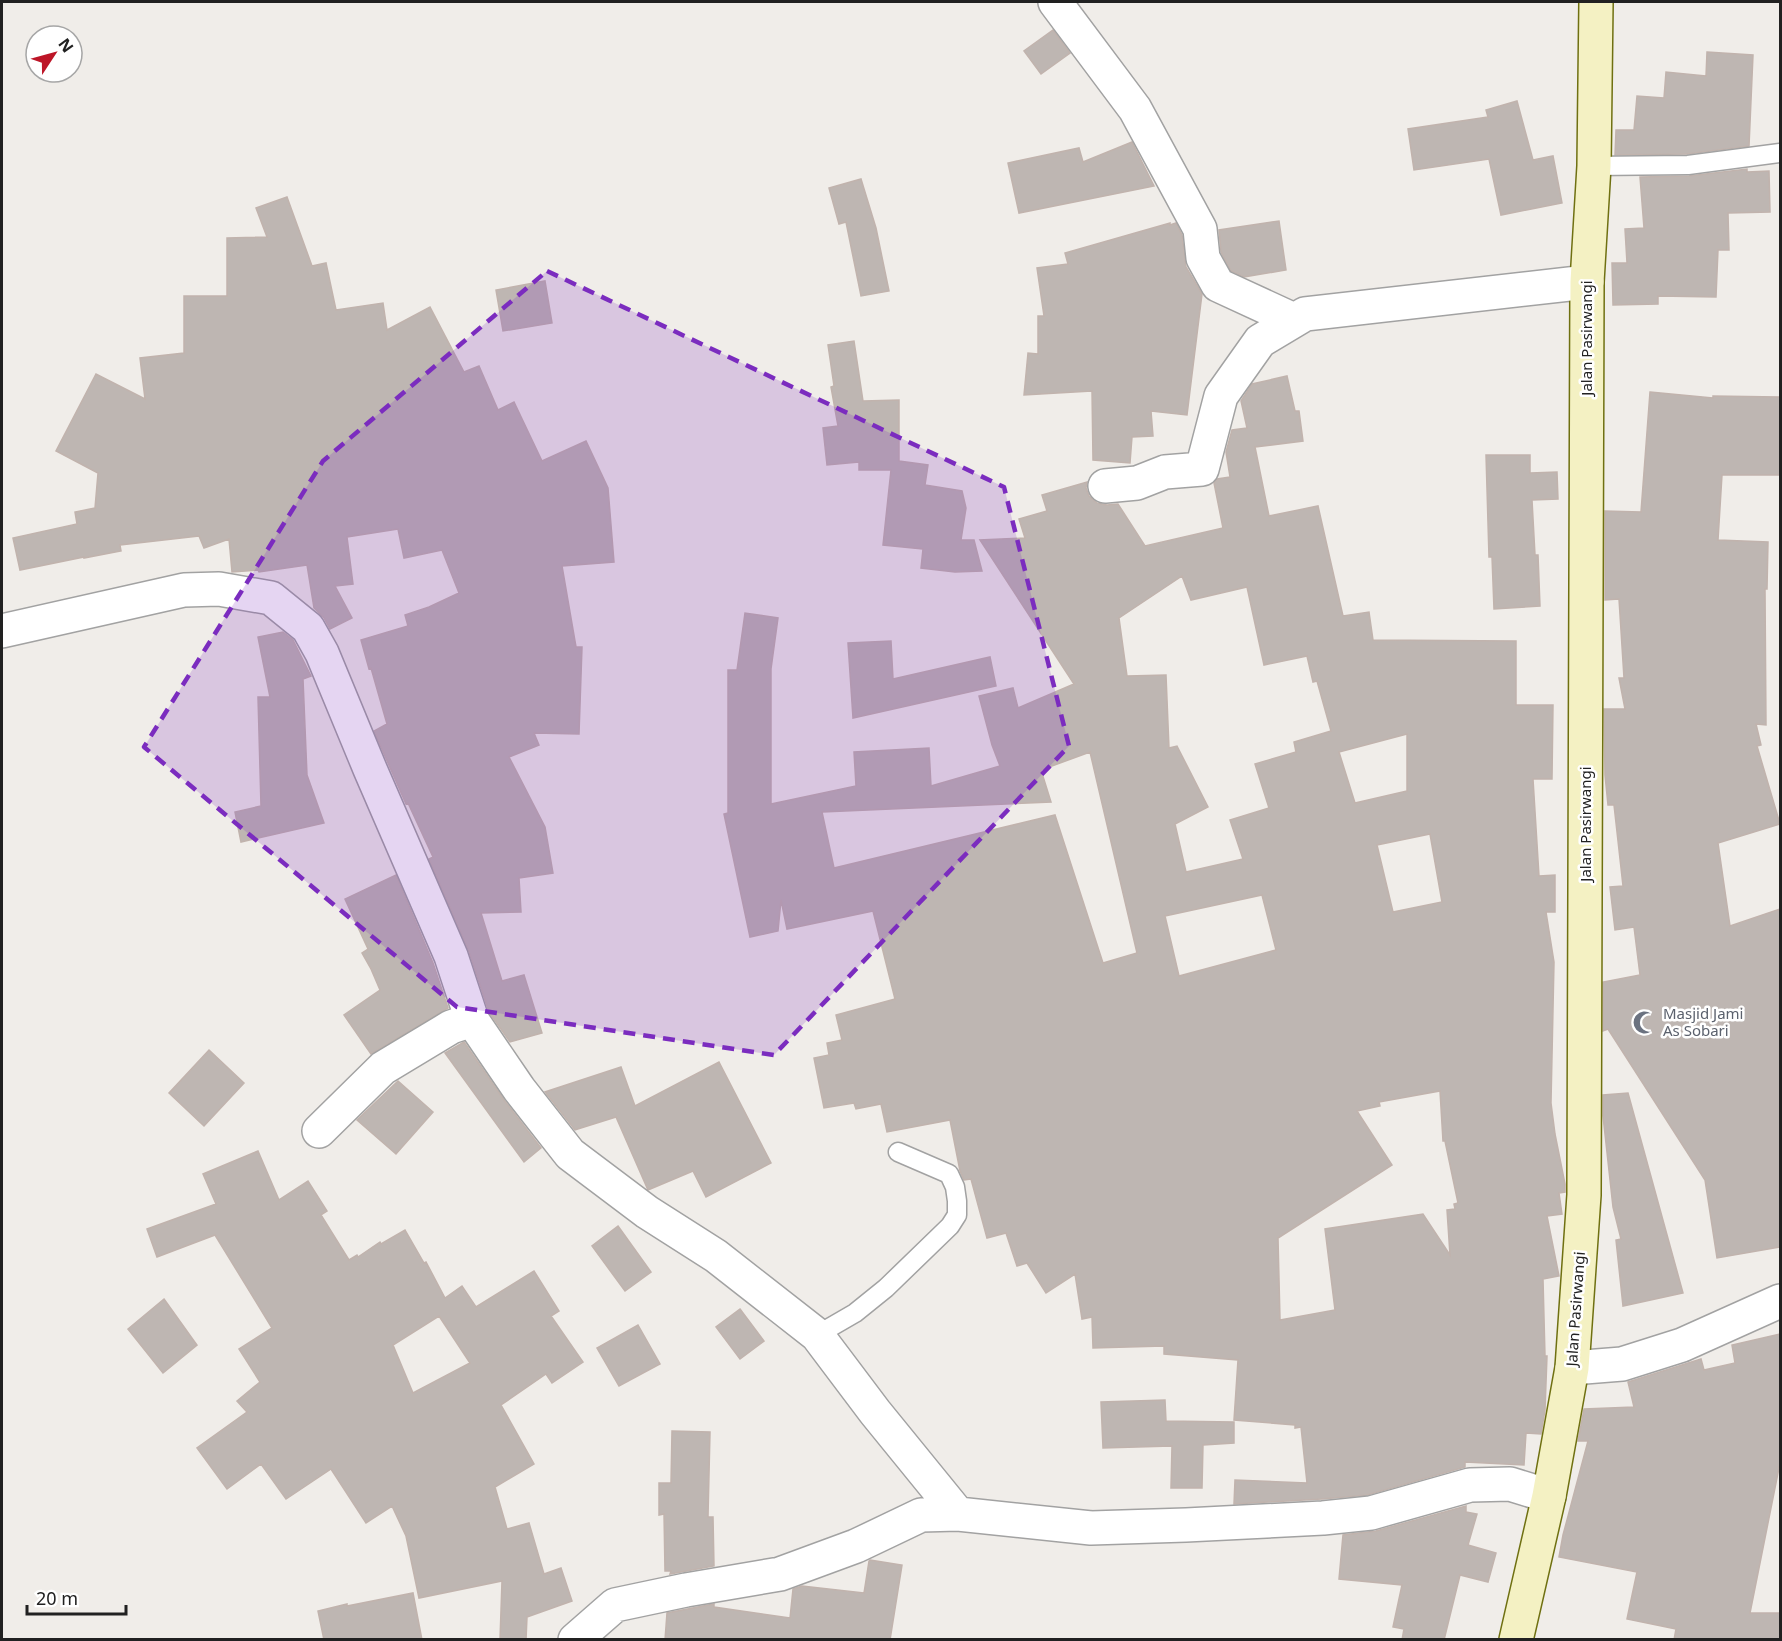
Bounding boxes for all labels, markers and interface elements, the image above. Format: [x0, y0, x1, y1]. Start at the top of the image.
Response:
north arrow [24, 24, 84, 84]
text: N [53, 33, 79, 57]
street label: Jalan Pasirwangi [1576, 280, 1596, 398]
street label: Jalan Pasirwangi [1575, 766, 1595, 884]
place label: Masjid Jami As Sobari [1663, 1003, 1743, 1040]
mosque icon: Masjid Jami As Sobari [1632, 1010, 1658, 1036]
street label: Jalan Pasirwangi [1561, 1251, 1589, 1369]
scale bar [27, 1578, 126, 1616]
text: 20 m [36, 1586, 78, 1610]

